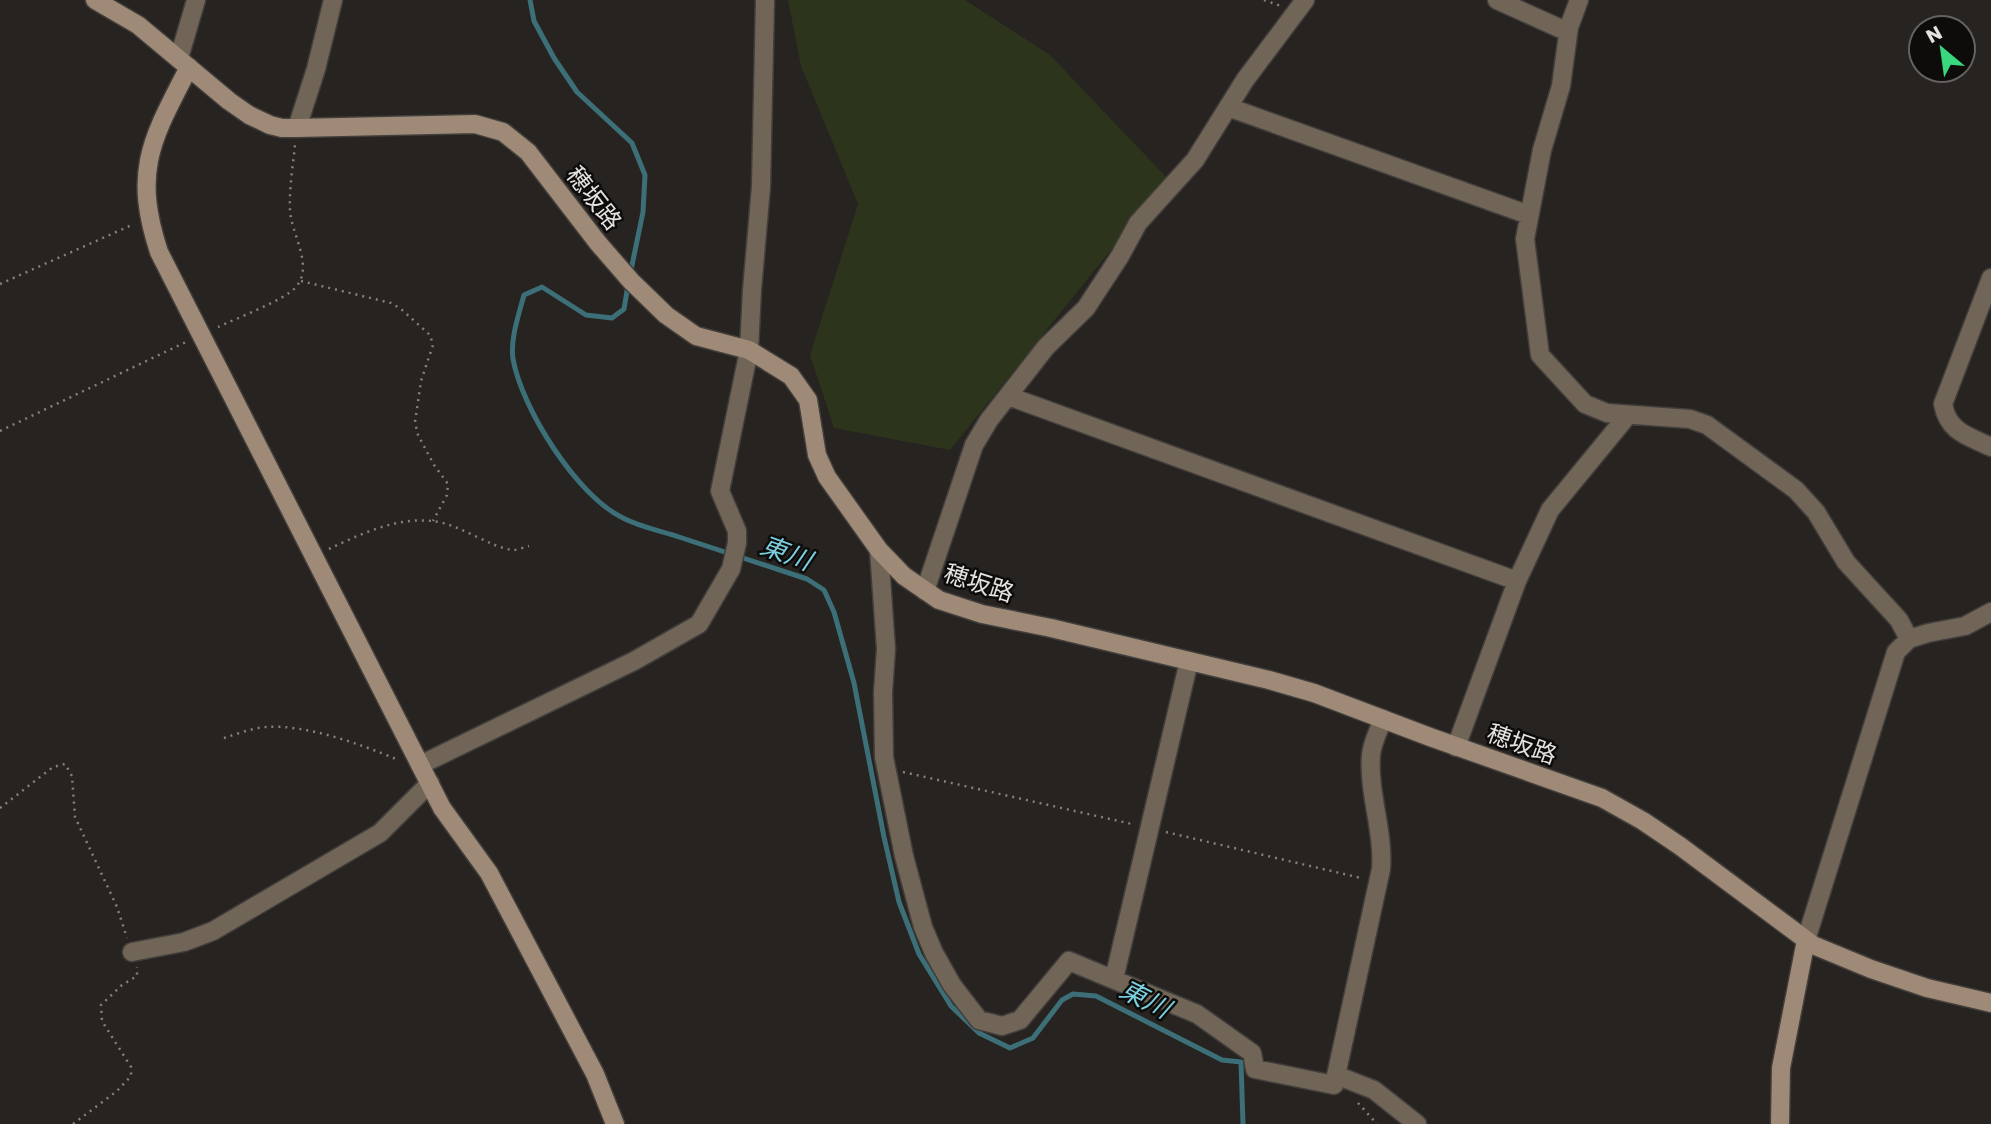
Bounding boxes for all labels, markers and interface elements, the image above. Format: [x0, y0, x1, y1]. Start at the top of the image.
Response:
north arrow [1907, 14, 1977, 84]
text: N [1921, 19, 1947, 50]
street label: 穂坂路 [559, 159, 629, 237]
water label: 東川 [755, 527, 819, 580]
street label: 穂坂路 [940, 556, 1018, 610]
street label: 穂坂路 [1483, 716, 1561, 772]
water label: 東川 [1114, 971, 1179, 1028]

